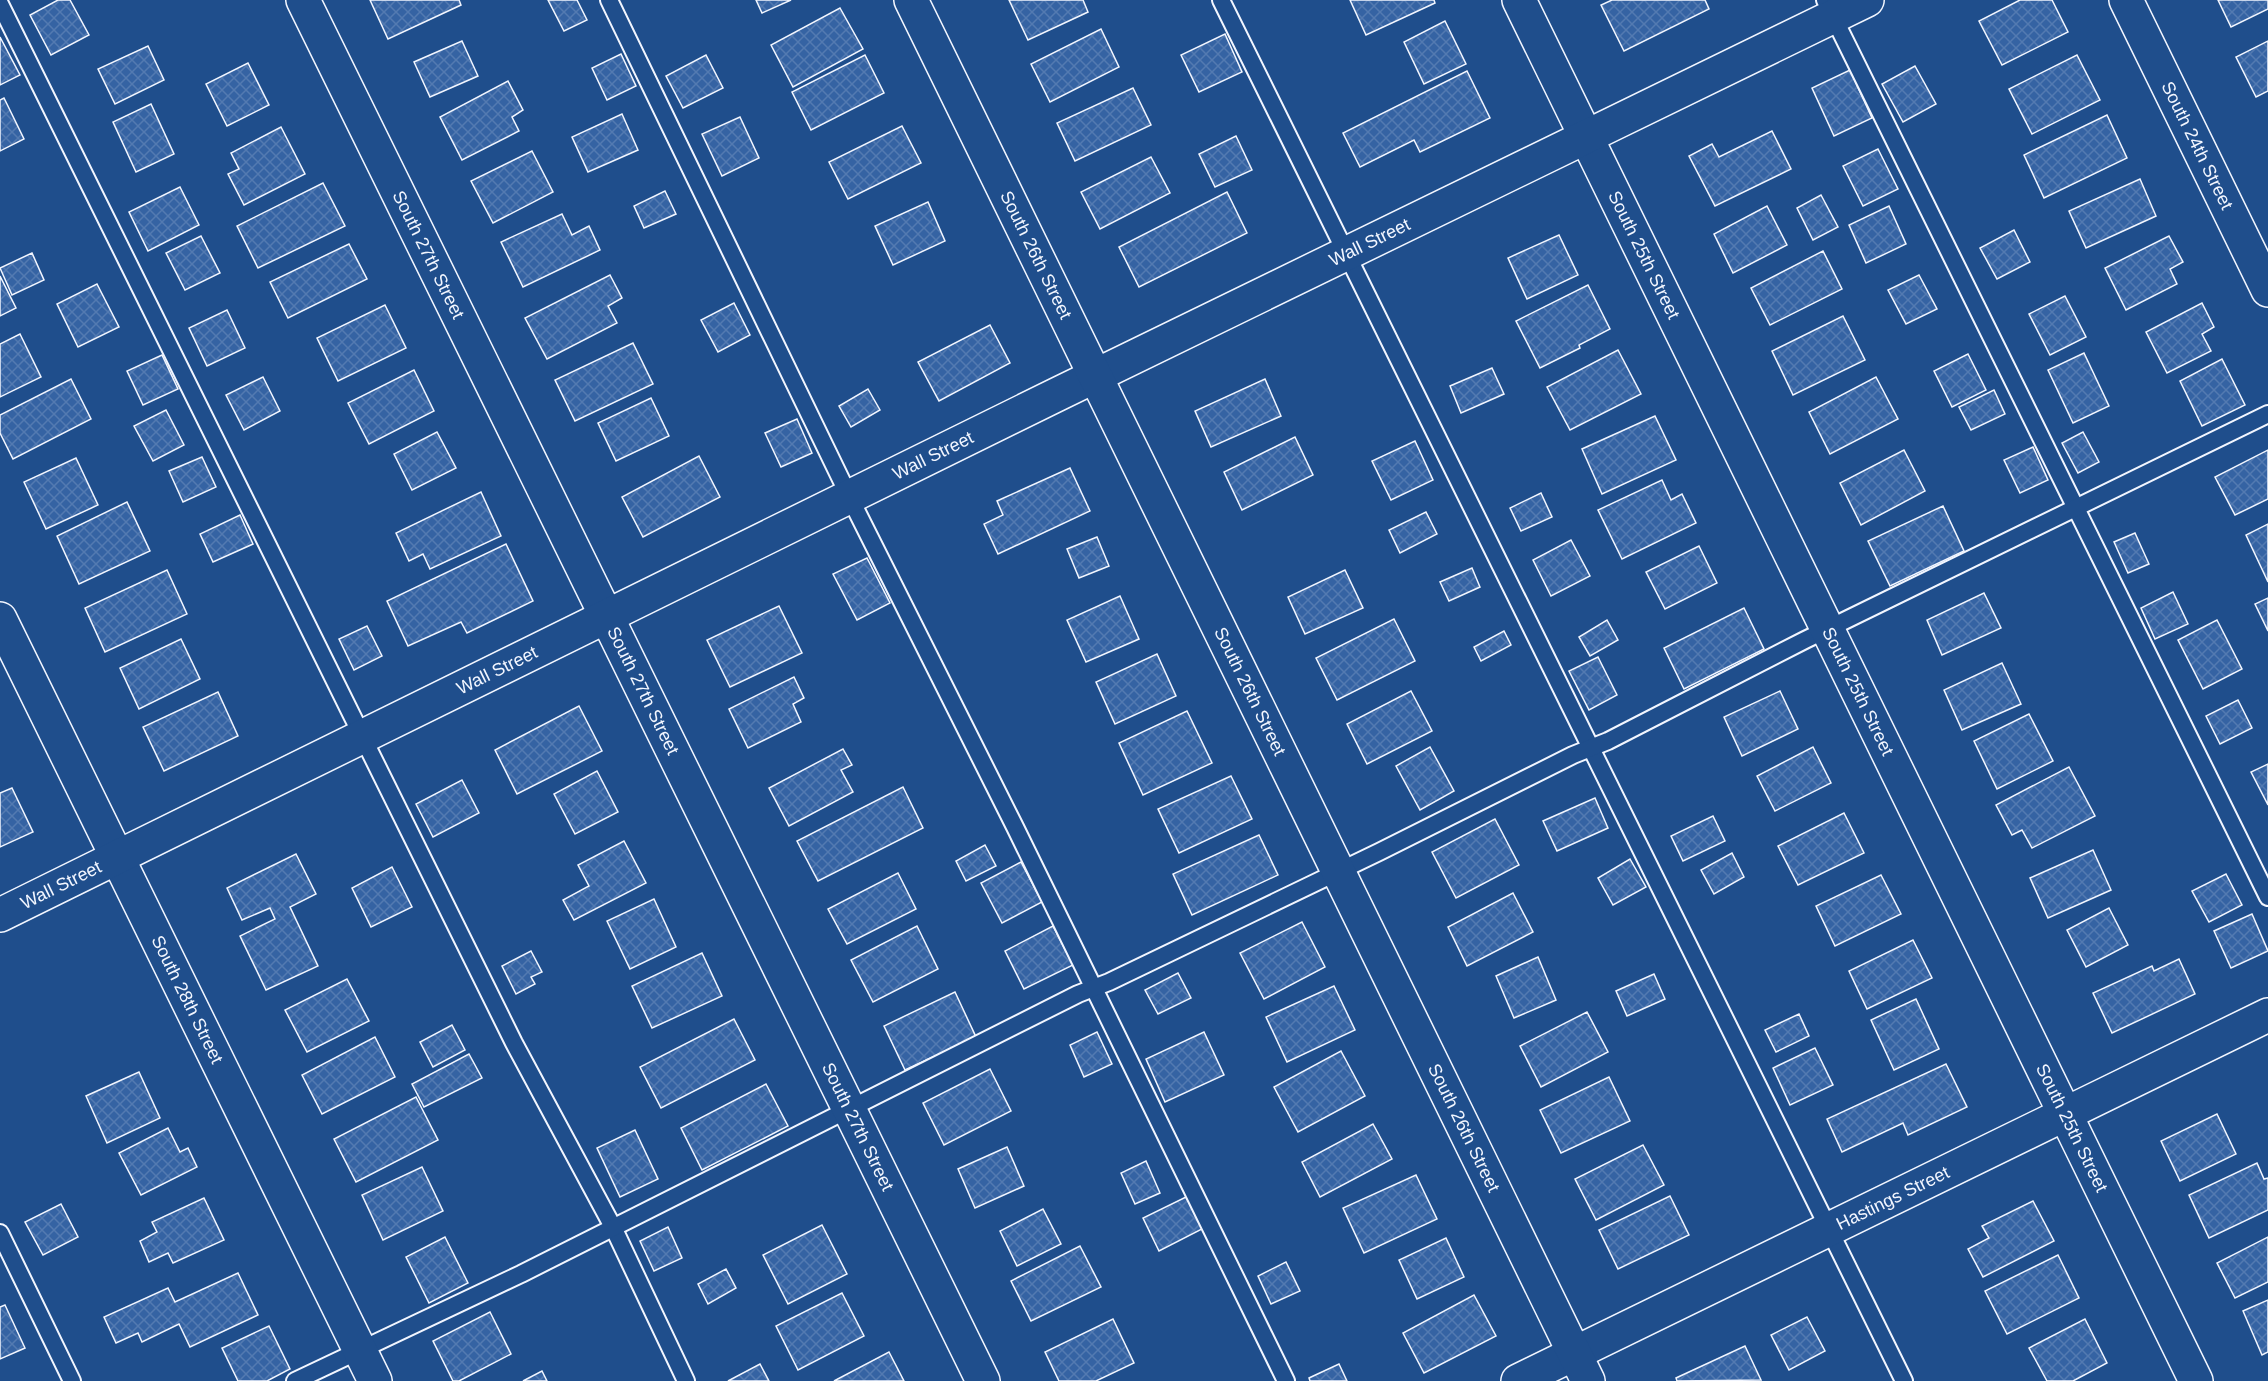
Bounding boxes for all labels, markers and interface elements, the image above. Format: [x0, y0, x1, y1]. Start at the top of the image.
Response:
street label: South 24th Street [2157, 78, 2237, 213]
street label: South 27th Street [389, 187, 468, 322]
street label: South 26th Street [996, 188, 1076, 322]
street label: South 25th Street [1604, 188, 1684, 322]
street label: Wall Street [1326, 214, 1413, 270]
street label: Wall Street [889, 427, 977, 484]
street label: South 27th Street [603, 623, 683, 758]
street label: South 26th Street [1210, 624, 1290, 759]
street label: South 25th Street [1818, 624, 1898, 759]
street label: Wall Street [453, 642, 541, 699]
street label: Wall Street [17, 857, 105, 913]
street label: South 28th Street [147, 932, 227, 1067]
street label: South 27th Street [818, 1059, 898, 1194]
street label: South 26th Street [1424, 1060, 1504, 1195]
street label: South 25th Street [2032, 1060, 2112, 1195]
street label: Hastings Street [1833, 1162, 1952, 1234]

